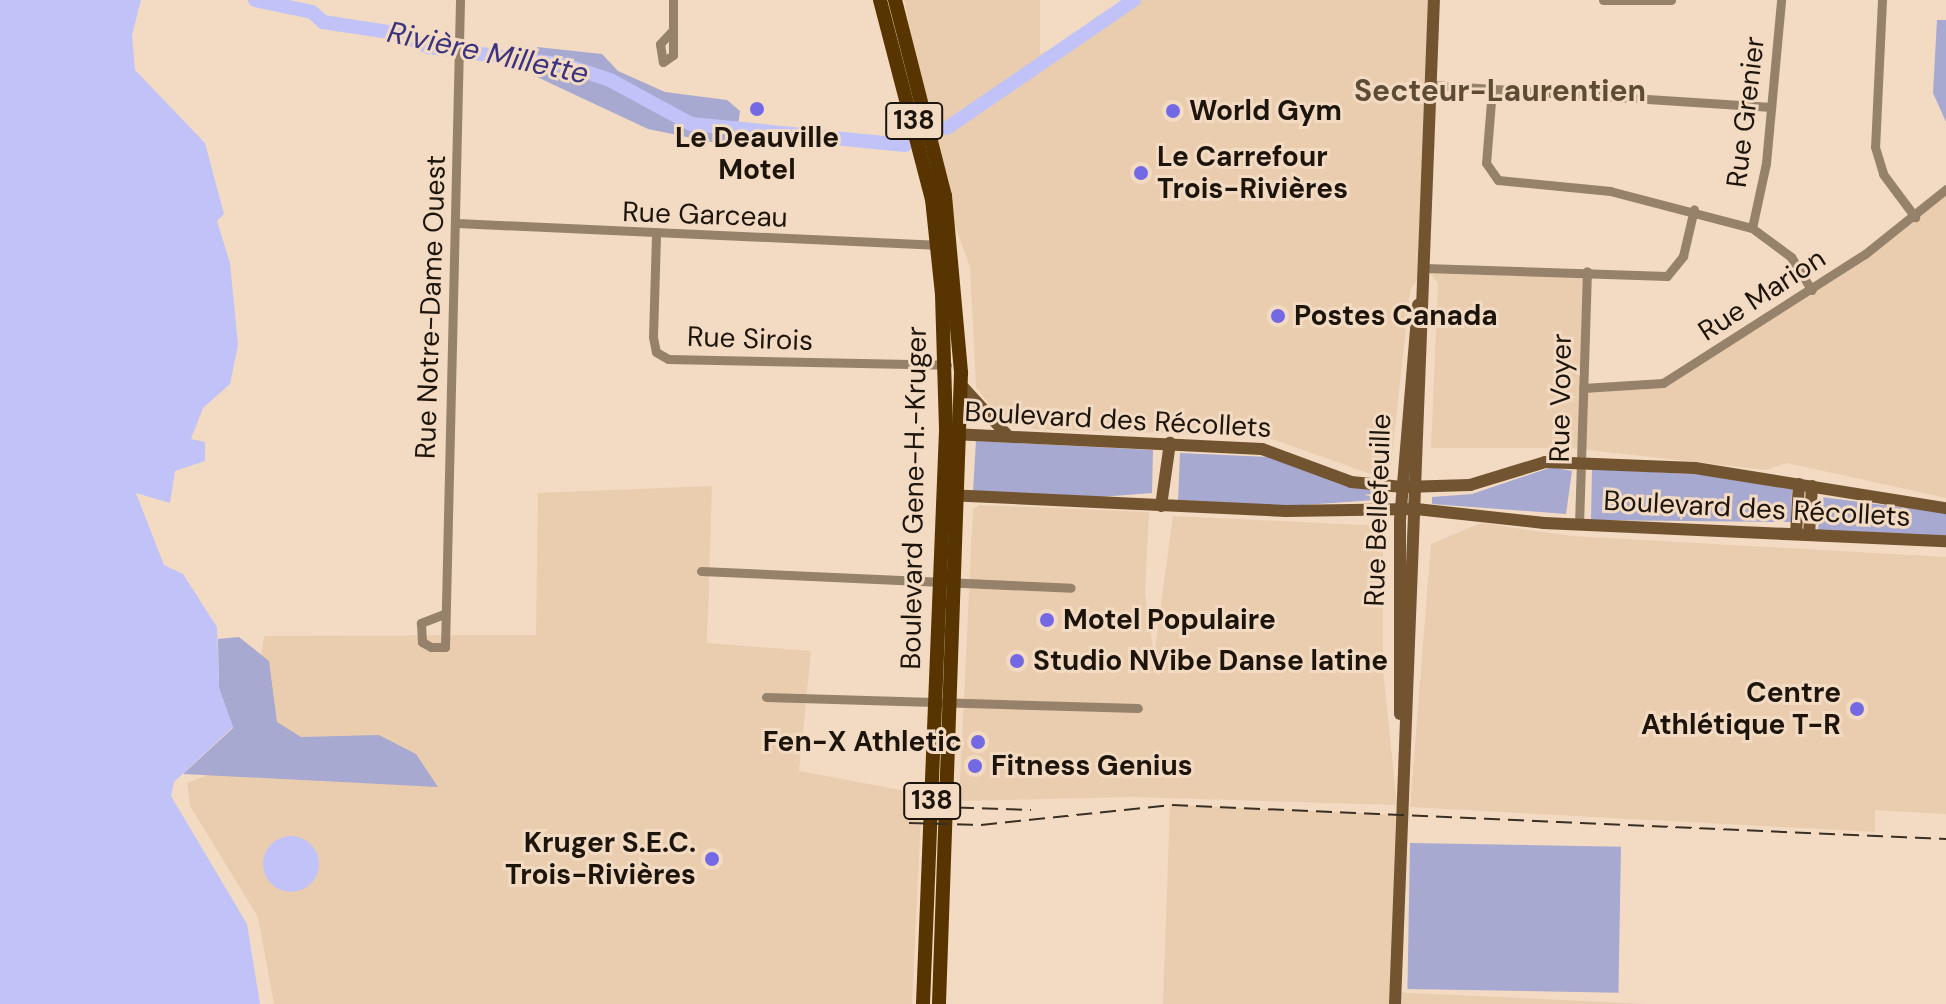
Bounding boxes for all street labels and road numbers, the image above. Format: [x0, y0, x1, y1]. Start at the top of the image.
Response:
street label: Rue Grenier [1720, 34, 1772, 190]
road number: 138 [884, 99, 944, 143]
street label: Rue Notre-Dame Ouest [409, 154, 453, 460]
street label: Rue Garceau [622, 195, 788, 235]
street label: Rue Marion [1692, 242, 1832, 348]
street label: Rue Sirois [686, 320, 814, 358]
street label: Boulevard Gene-H.-Kruger [894, 326, 934, 670]
street label: Rue Voyer [1543, 333, 1579, 463]
street label: Boulevard des Récollets [964, 395, 1272, 445]
street label: Rue Bellefeuille [1358, 413, 1398, 607]
street label: Boulevard des Récollets [1603, 484, 1911, 534]
road number: 138 [902, 779, 962, 823]

